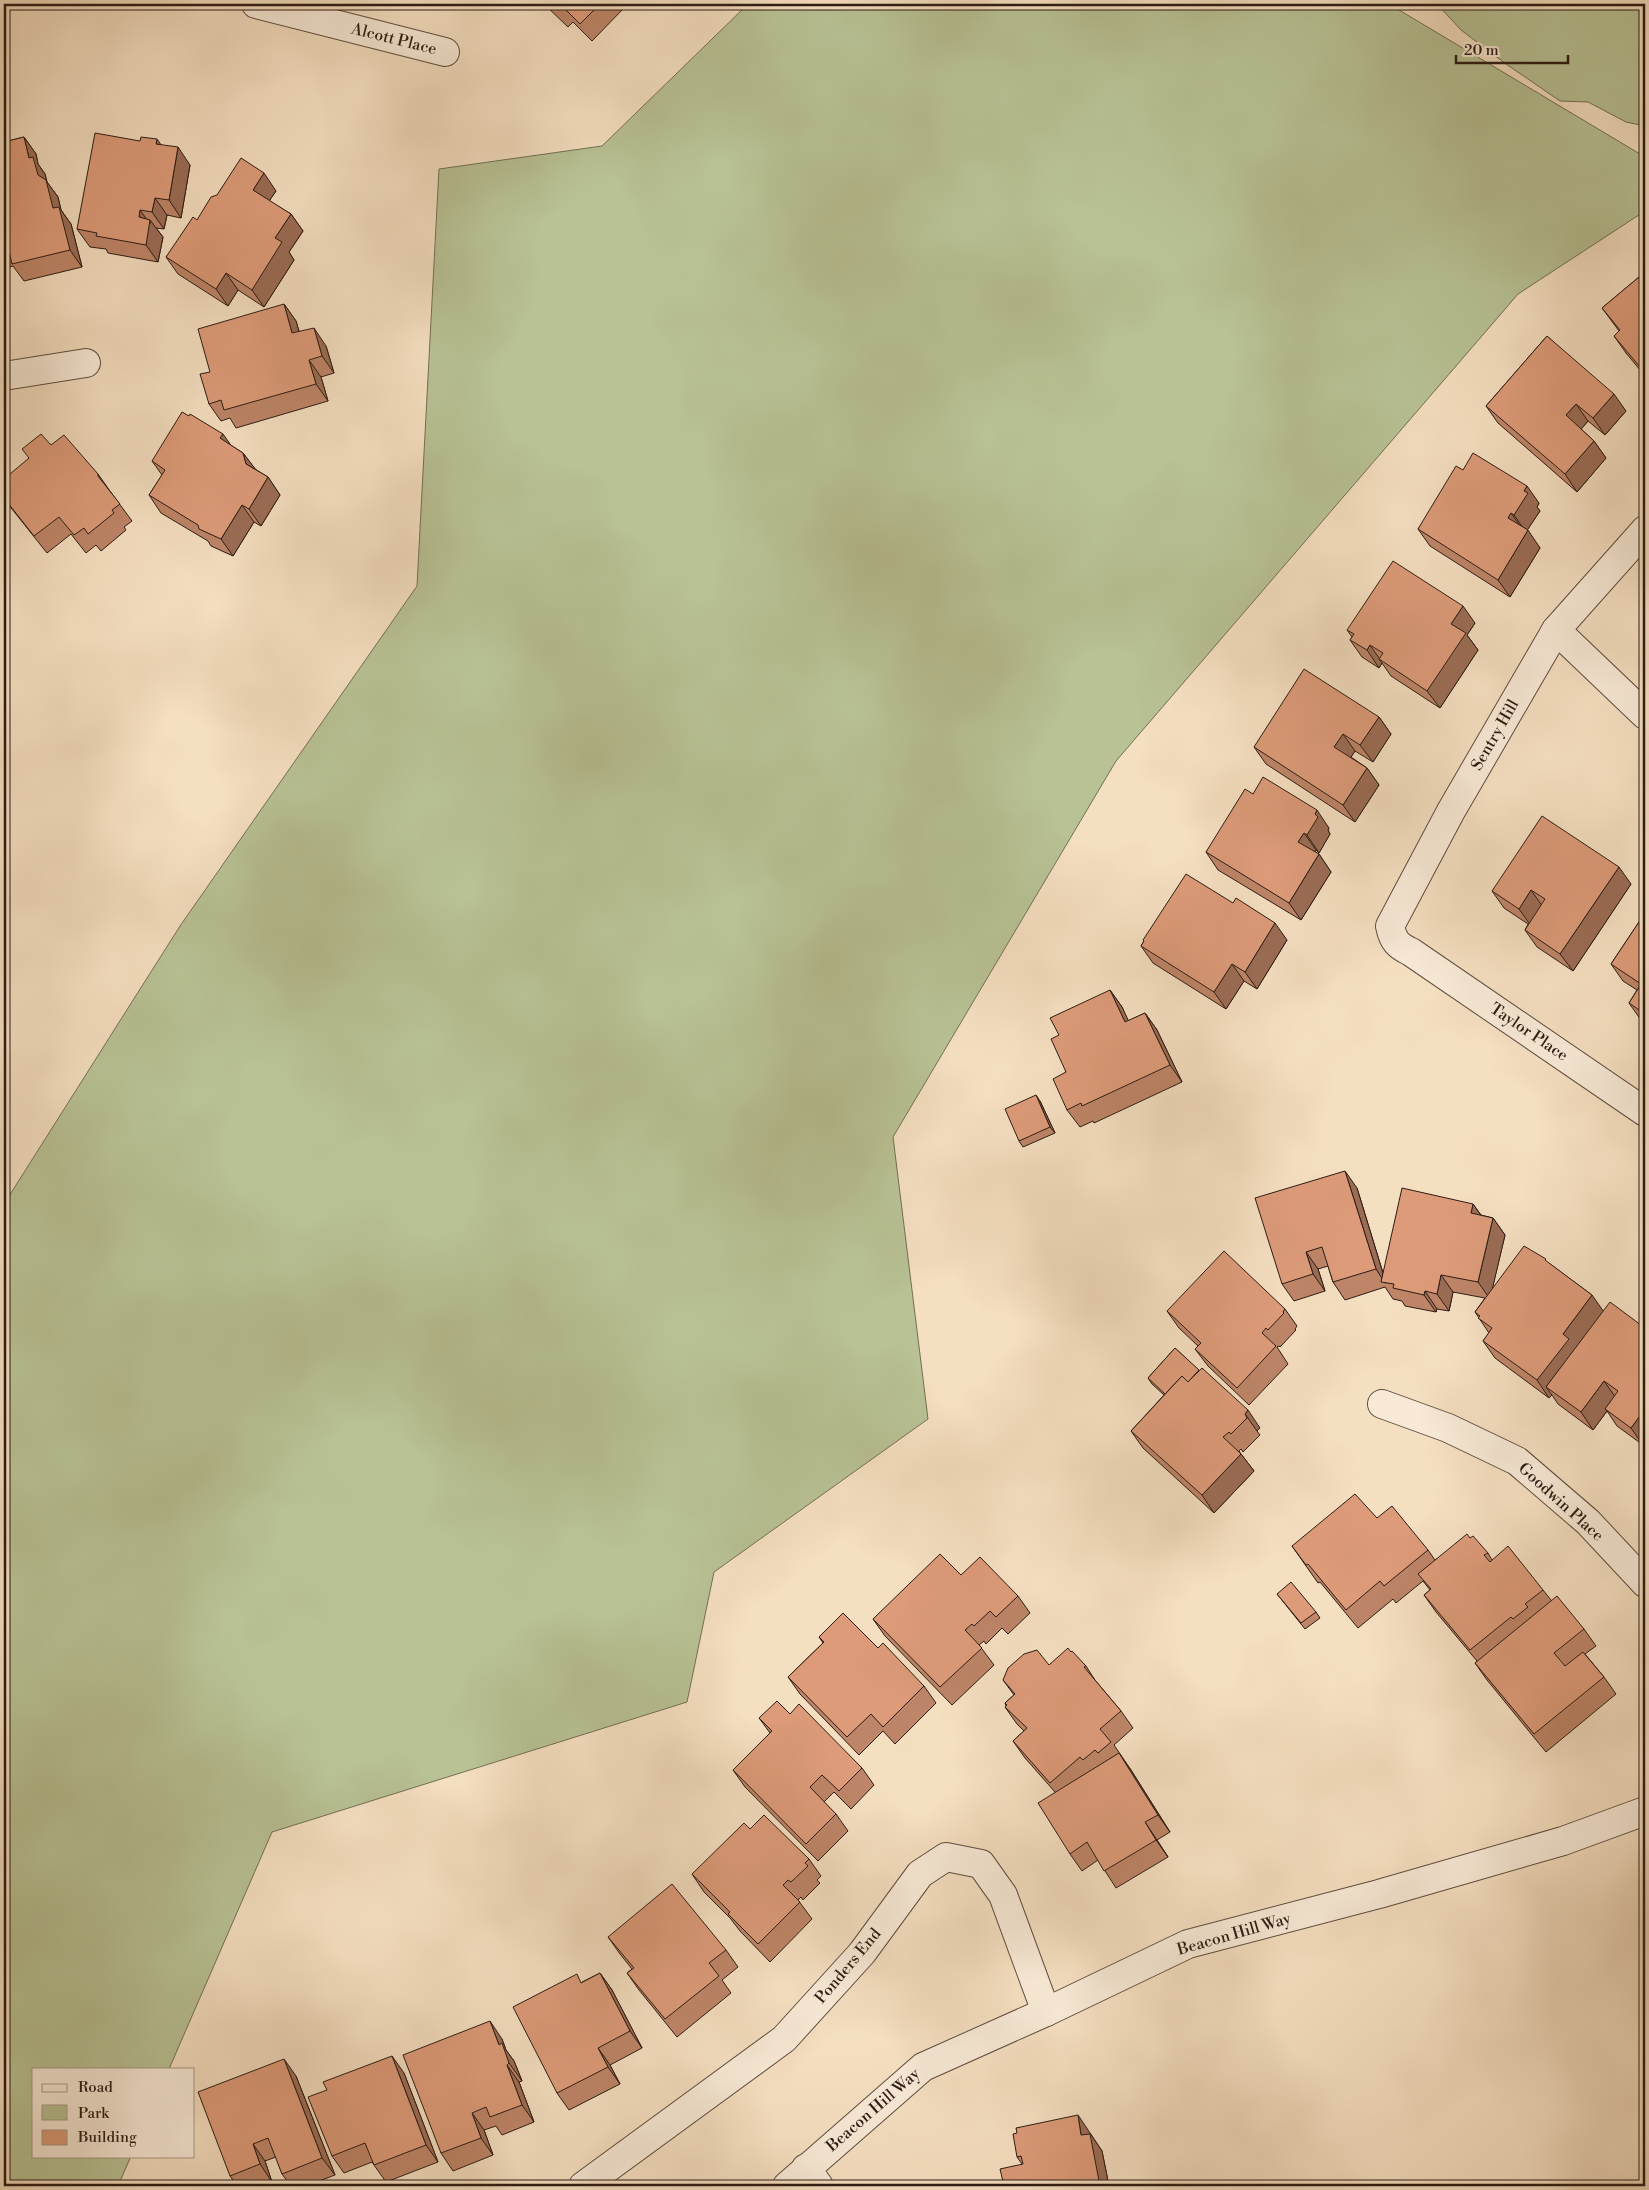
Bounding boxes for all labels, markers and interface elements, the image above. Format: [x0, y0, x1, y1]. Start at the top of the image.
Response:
street label: Alcott Place [348, 19, 439, 59]
scale bar [1456, 32, 1569, 64]
text: 20 m [1464, 41, 1499, 60]
street label: Sentry Hill [1467, 696, 1523, 774]
street label: Taylor Place [1486, 999, 1572, 1065]
street label: Goodwin Place [1514, 1458, 1608, 1546]
street label: Beacon Hill Way [1174, 1908, 1293, 1960]
street label: Ponders End [811, 1924, 885, 2008]
street label: Beacon Hill Way [821, 2064, 924, 2157]
legend [32, 2068, 195, 2158]
text: Road [78, 2078, 113, 2097]
text: Park [78, 2104, 110, 2123]
text: Building [77, 2128, 137, 2147]

